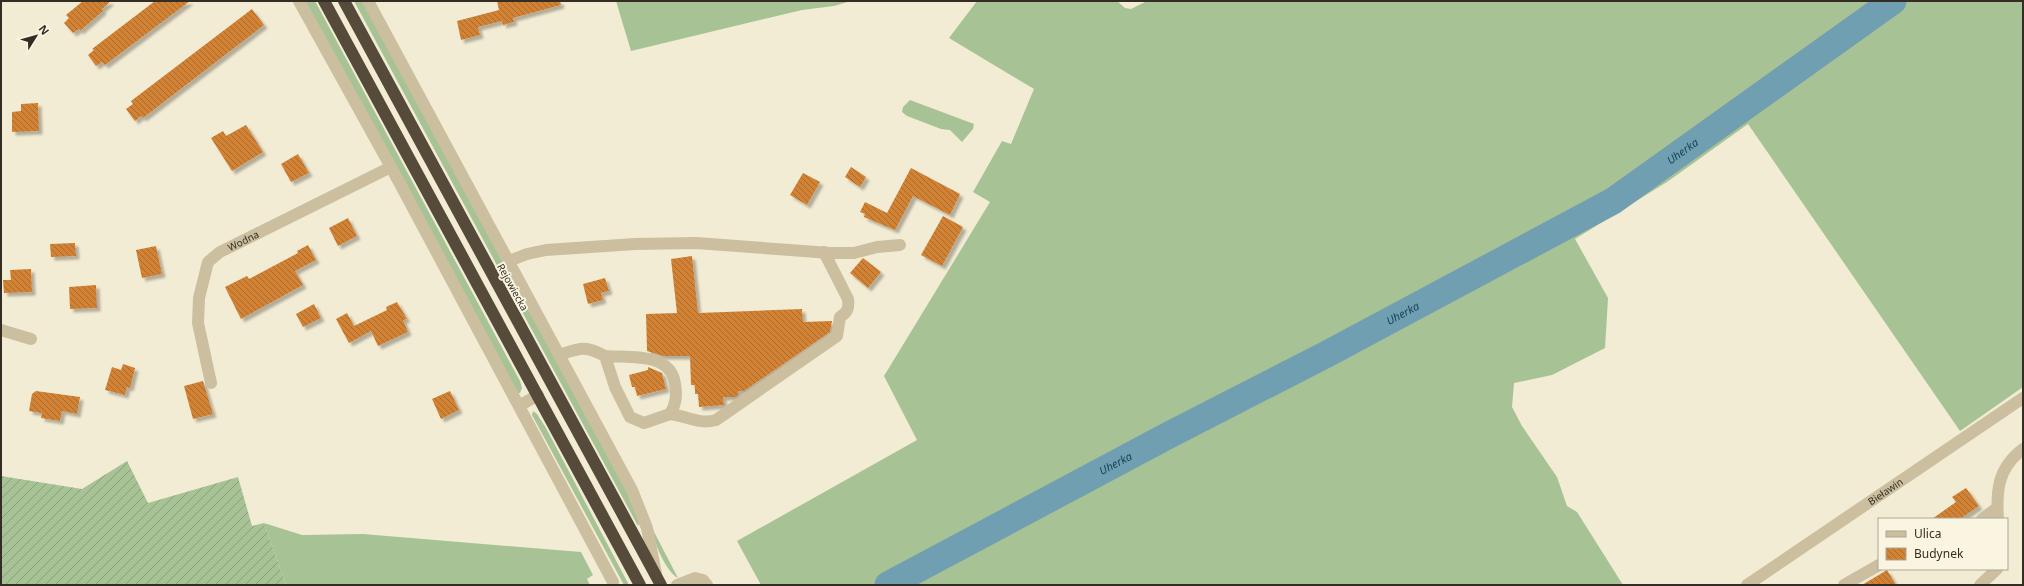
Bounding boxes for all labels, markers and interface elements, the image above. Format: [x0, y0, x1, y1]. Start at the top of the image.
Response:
north arrow [16, 16, 56, 56]
text: N [36, 22, 53, 38]
water label: Uherka [1664, 134, 1702, 167]
street label: Wodna [225, 227, 261, 254]
street label: Rejowiecka [494, 261, 532, 313]
water label: Uherka [1383, 298, 1422, 328]
water label: Uherka [1096, 448, 1135, 478]
street label: Bieławin [1865, 474, 1906, 508]
legend [1878, 518, 2008, 570]
text: Ulica [1914, 525, 1941, 542]
text: Budynek [1914, 545, 1964, 562]

